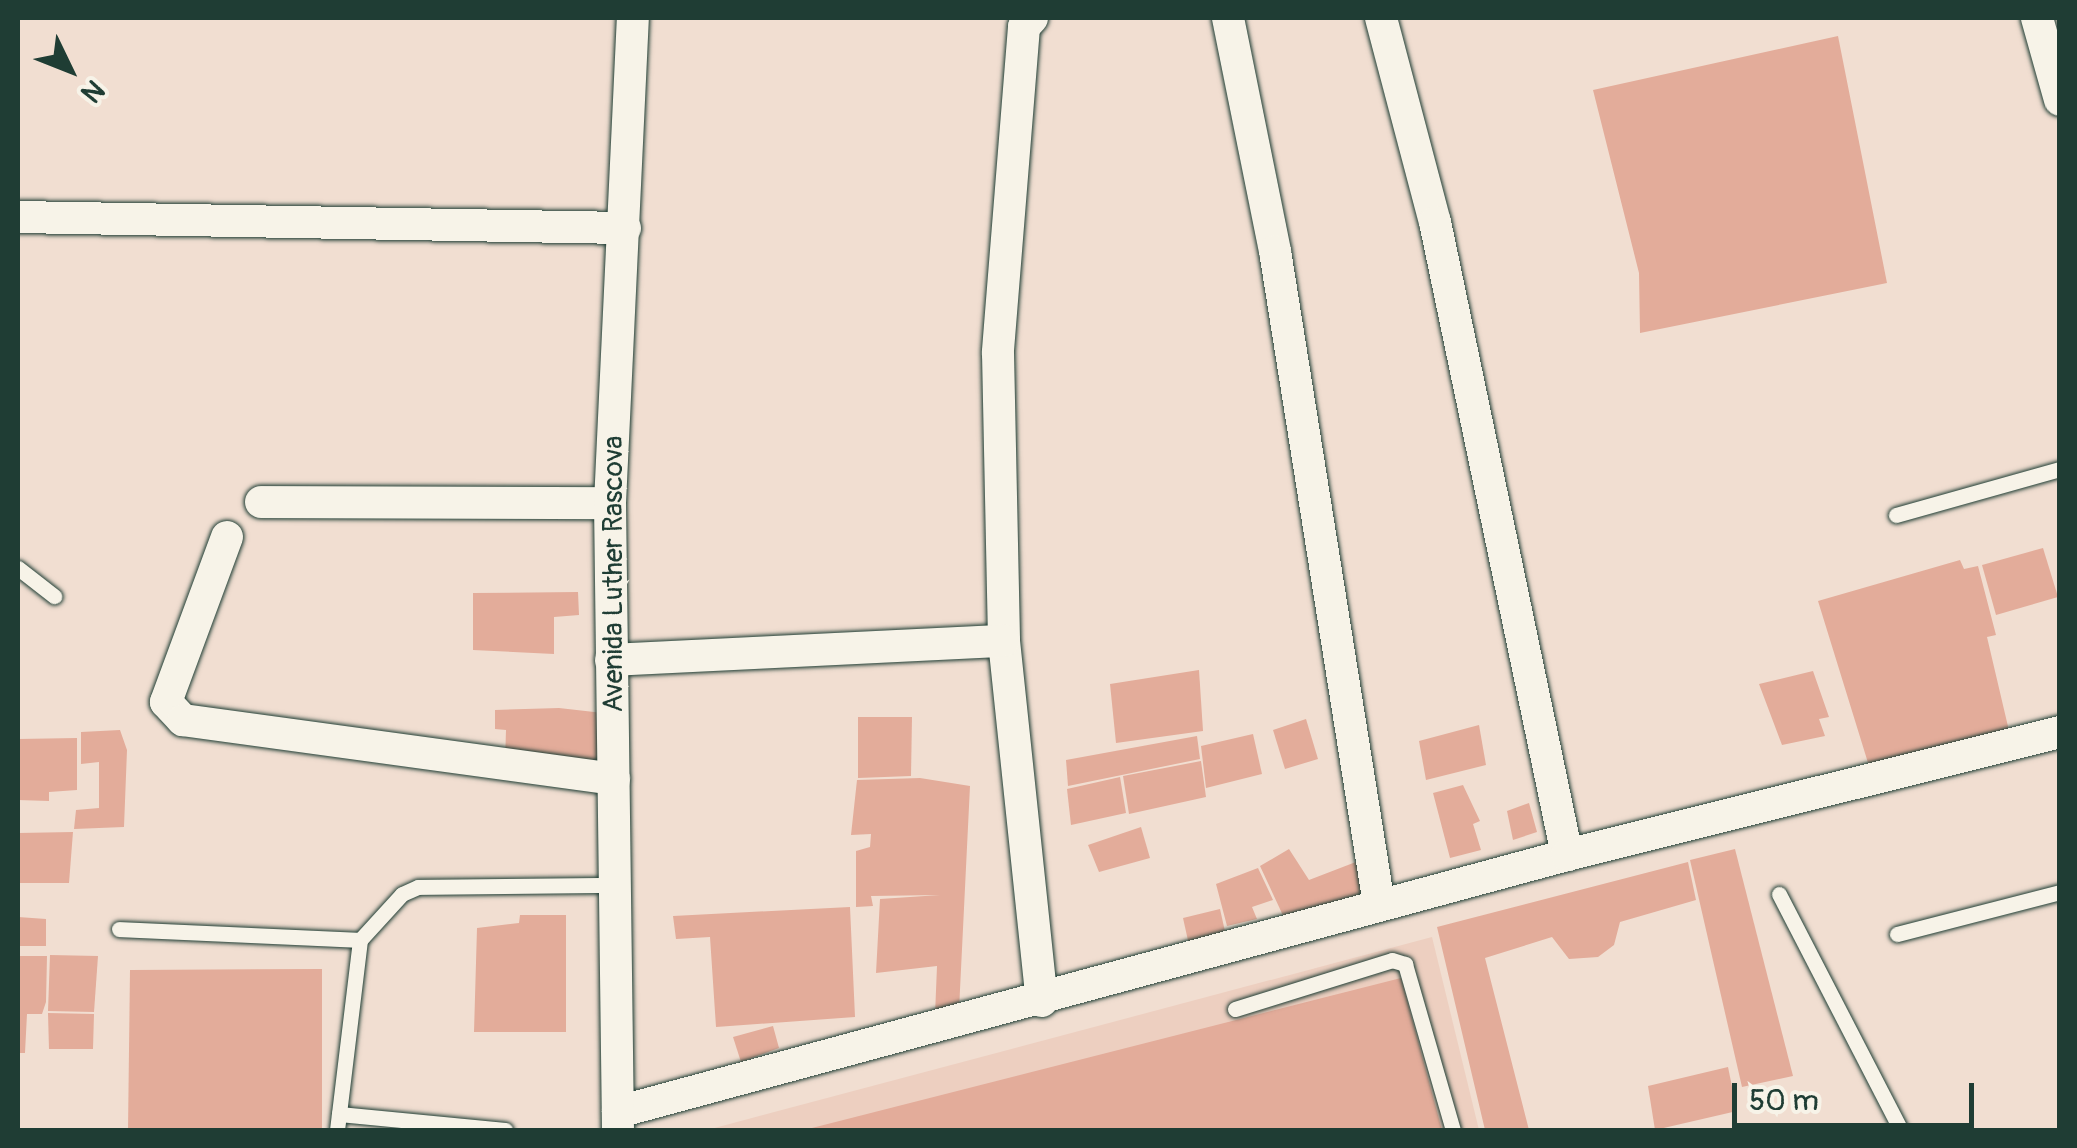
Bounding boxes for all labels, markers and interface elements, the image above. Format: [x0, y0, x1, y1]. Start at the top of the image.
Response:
north arrow [20, 20, 120, 120]
text: N [73, 72, 112, 110]
street label: Avenida Luther Rascova [597, 436, 631, 712]
scale bar [1737, 1063, 1980, 1125]
text: 50 m [1749, 1082, 1819, 1119]

